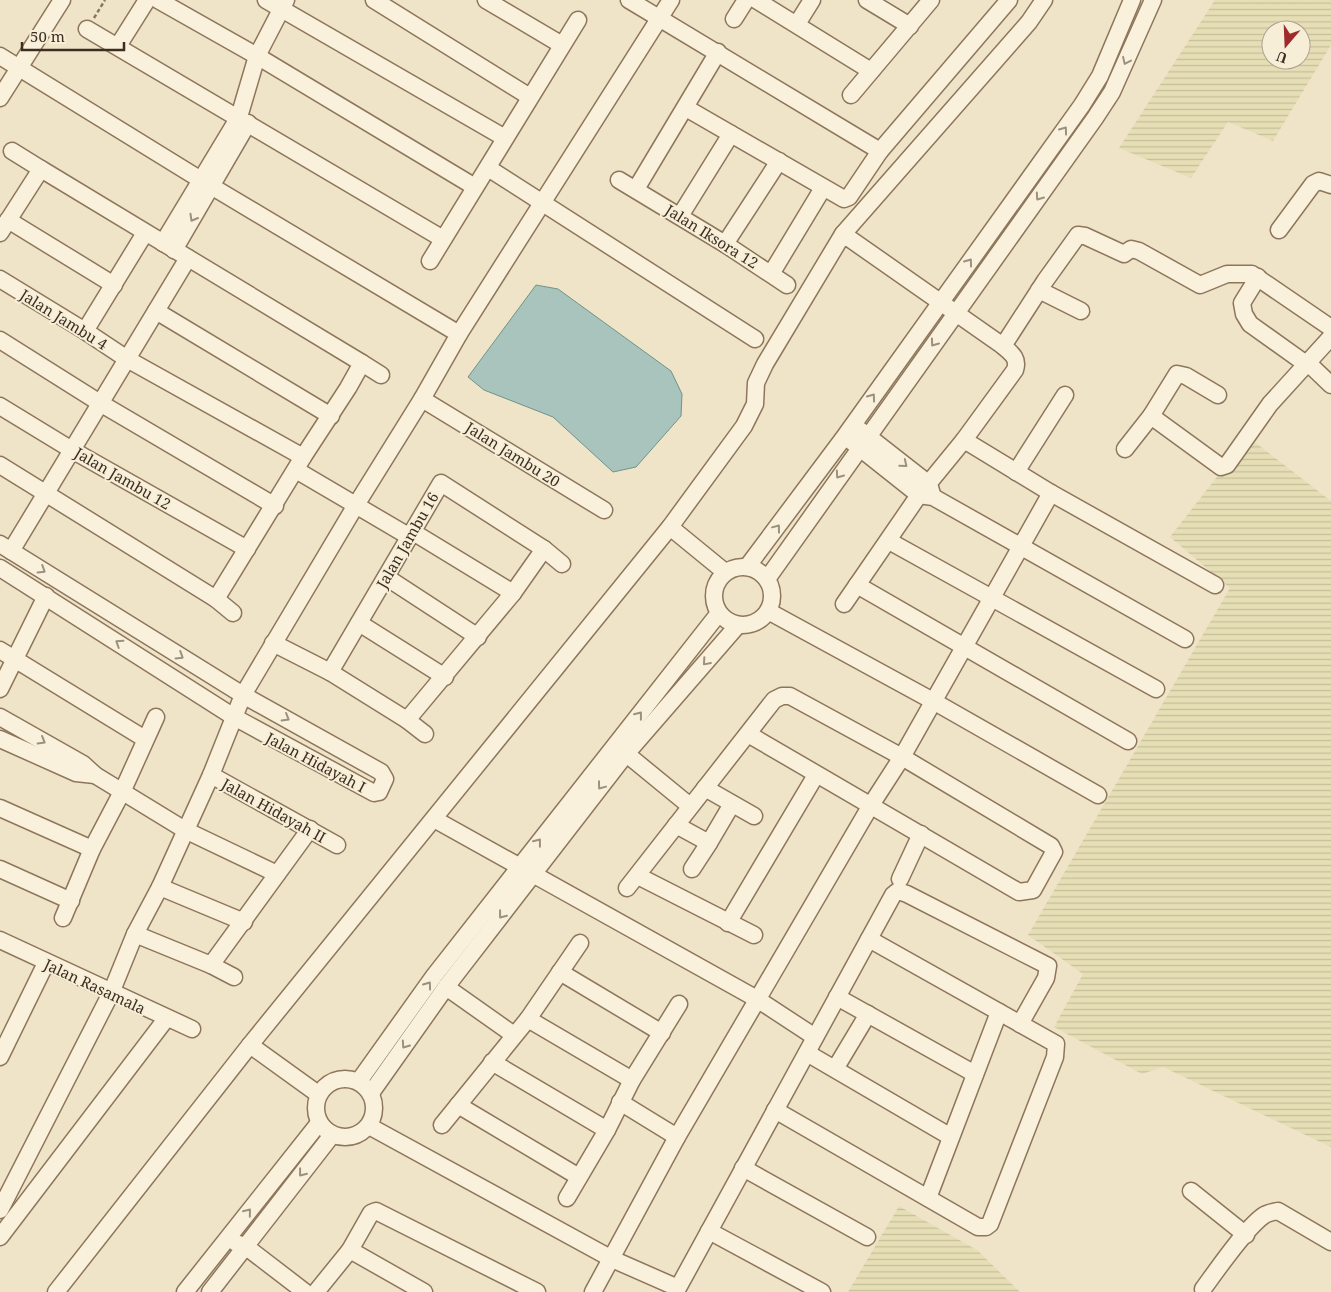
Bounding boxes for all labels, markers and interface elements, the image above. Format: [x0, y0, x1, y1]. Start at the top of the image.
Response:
scale bar [22, 20, 125, 52]
north arrow [1261, 20, 1311, 70]
text: 50 m [30, 26, 65, 46]
text: U [1273, 47, 1290, 68]
one-way arrow [1123, 55, 1133, 64]
one-way arrow [1058, 127, 1066, 136]
one-way arrow [1036, 191, 1045, 201]
street label: Jalan Iksora 12 [661, 199, 762, 273]
one-way arrow [189, 212, 199, 221]
one-way arrow [963, 258, 972, 268]
street label: Jalan Jambu 4 [16, 284, 112, 354]
one-way arrow [931, 337, 940, 347]
one-way arrow [866, 393, 875, 402]
street label: Jalan Jambu 20 [461, 416, 564, 491]
street label: Jalan Jambu 12 [70, 442, 175, 514]
one-way arrow [898, 458, 907, 467]
one-way arrow [836, 469, 845, 479]
street label: Jalan Jambu 16 [371, 488, 443, 593]
one-way arrow [771, 525, 779, 534]
one-way arrow [36, 563, 45, 573]
one-way arrow [116, 640, 125, 650]
one-way arrow [174, 649, 183, 659]
one-way arrow [703, 656, 712, 665]
one-way arrow [633, 711, 642, 721]
one-way arrow [281, 712, 290, 722]
street label: Jalan Hidayah I [262, 727, 369, 797]
one-way arrow [37, 734, 46, 744]
street label: Jalan Hidayah II [218, 773, 330, 847]
one-way arrow [599, 780, 607, 789]
one-way arrow [533, 839, 541, 848]
one-way arrow [499, 909, 508, 918]
street label: Jalan Rasamala [40, 953, 149, 1018]
one-way arrow [422, 981, 431, 991]
one-way arrow [402, 1039, 411, 1049]
one-way arrow [299, 1167, 307, 1176]
one-way arrow [242, 1209, 250, 1218]

